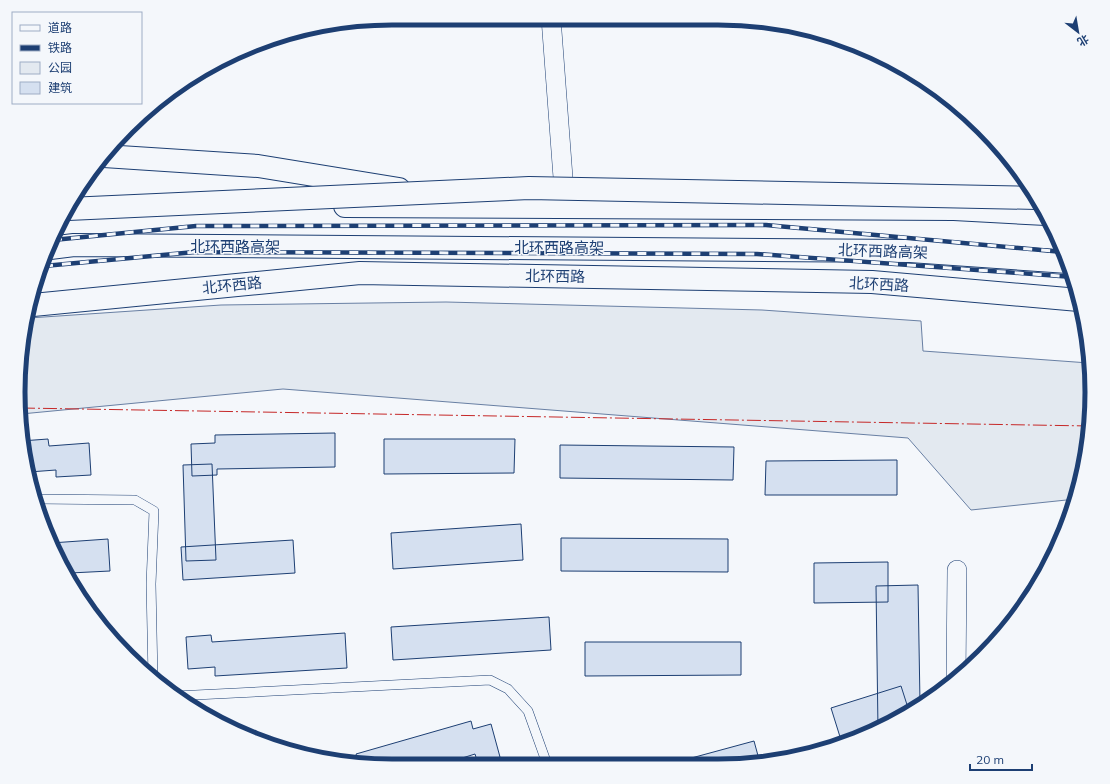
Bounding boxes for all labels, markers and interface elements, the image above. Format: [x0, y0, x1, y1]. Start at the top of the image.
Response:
legend [12, 12, 142, 104]
north arrow [1058, 12, 1098, 52]
text: 道路 [48, 20, 72, 35]
text: 北 [1075, 32, 1091, 49]
text: 铁路 [48, 40, 72, 55]
text: 公园 [48, 60, 72, 75]
text: 建筑 [48, 80, 72, 95]
street label: 北环西路高架 [190, 237, 280, 256]
street label: 北环西路高架 [514, 238, 604, 257]
street label: 北环西路高架 [838, 240, 928, 262]
street label: 北环西路 [525, 266, 585, 286]
street label: 北环西路 [201, 272, 263, 298]
street label: 北环西路 [849, 273, 909, 295]
scale bar [970, 746, 1032, 772]
text: 20 m [976, 752, 1004, 767]

